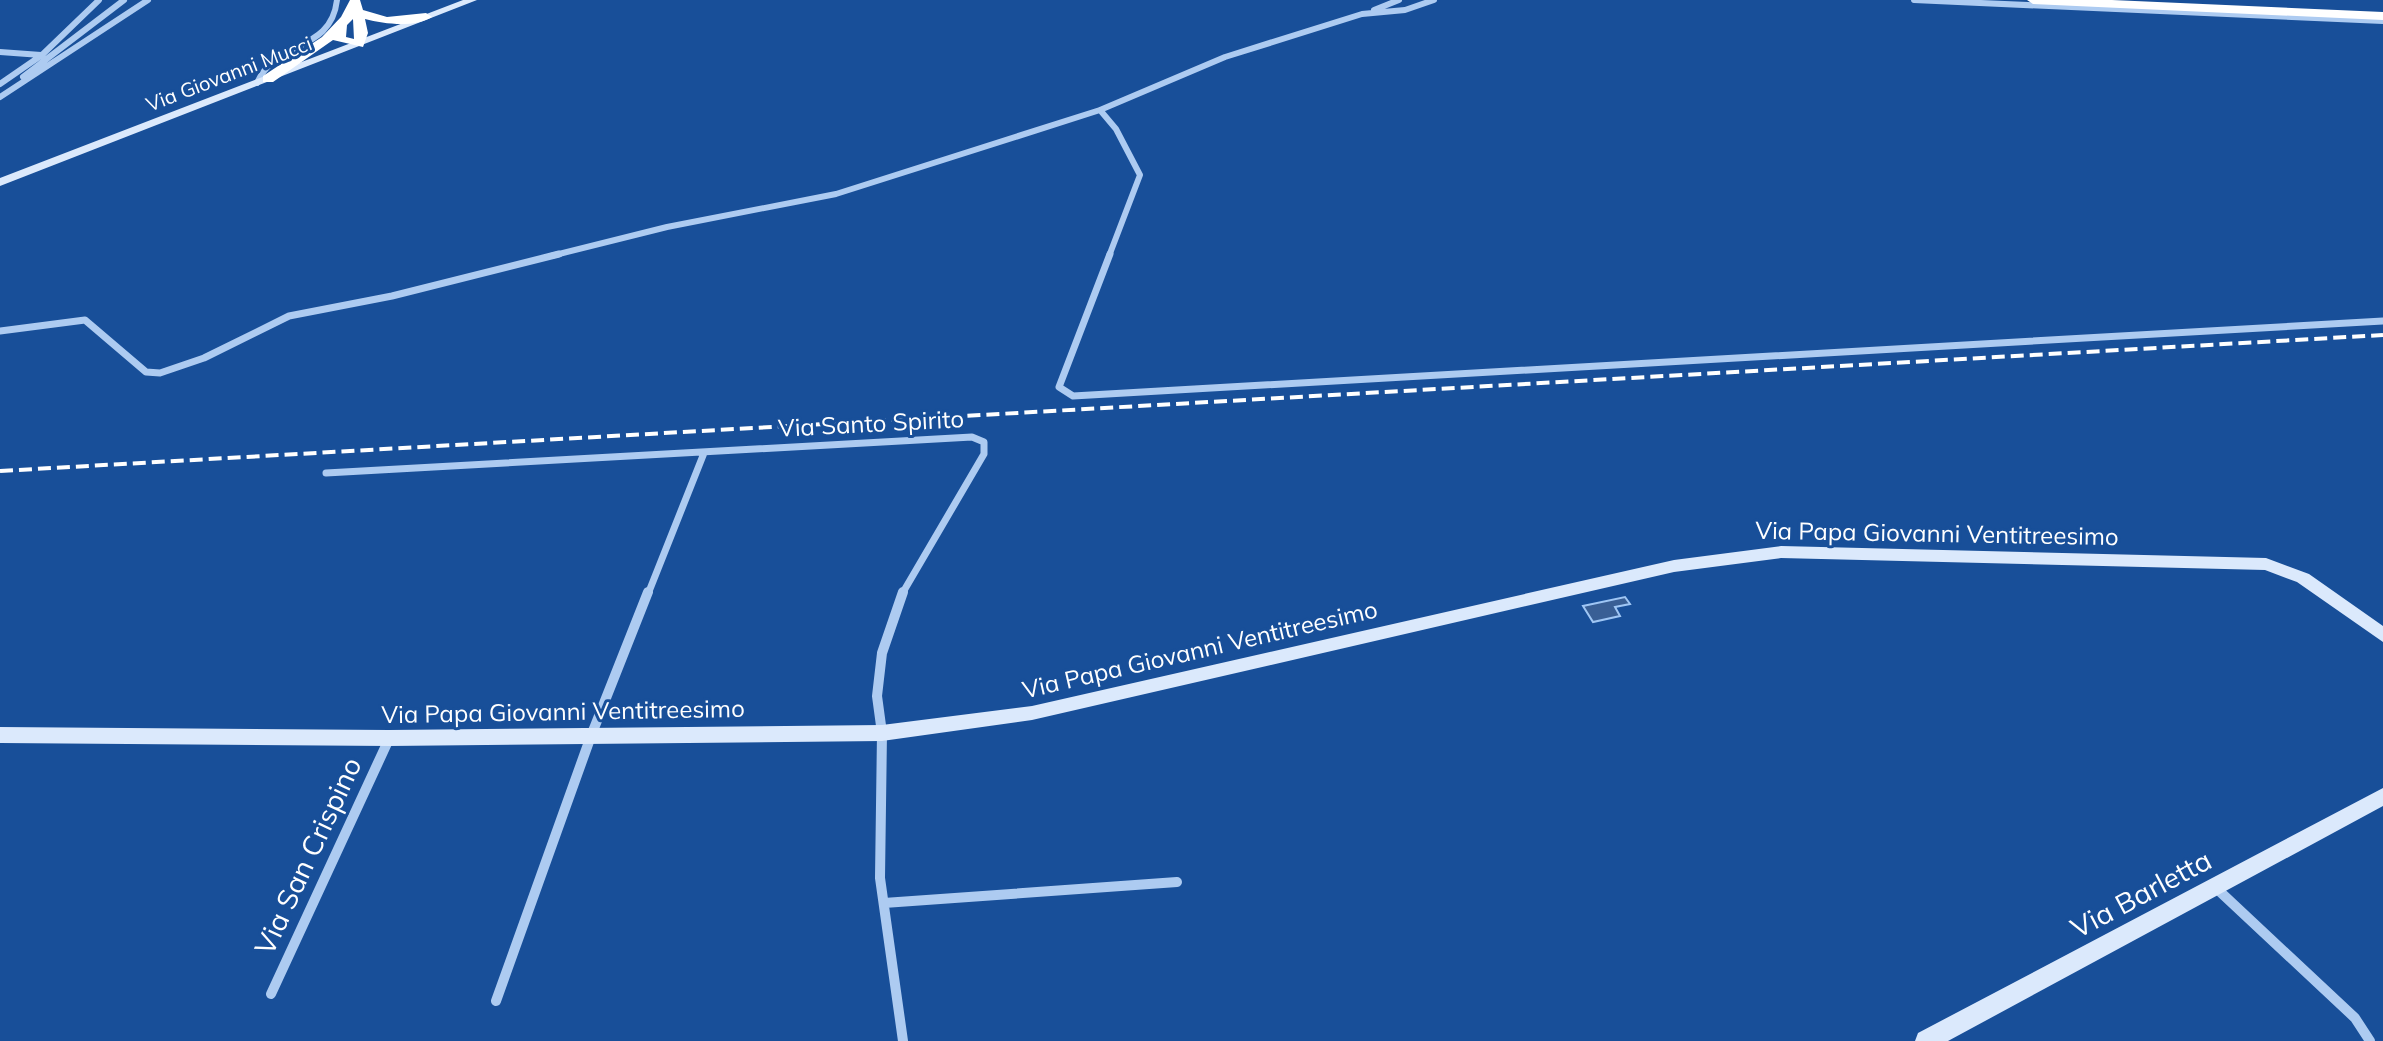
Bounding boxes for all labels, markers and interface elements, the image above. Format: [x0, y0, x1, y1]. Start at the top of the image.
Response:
street label: Via Giovanni Mucci [142, 30, 315, 117]
street label: Via Santo Spirito [777, 403, 965, 443]
street label: Via Papa Giovanni Ventitreesimo [1755, 515, 2119, 551]
street label: Via Papa Giovanni Ventitreesimo [1019, 594, 1380, 705]
street label: Via Papa Giovanni Ventitreesimo [381, 693, 745, 729]
street label: Via San Crispino [246, 751, 369, 960]
street label: Via Barletta [2064, 842, 2217, 945]

